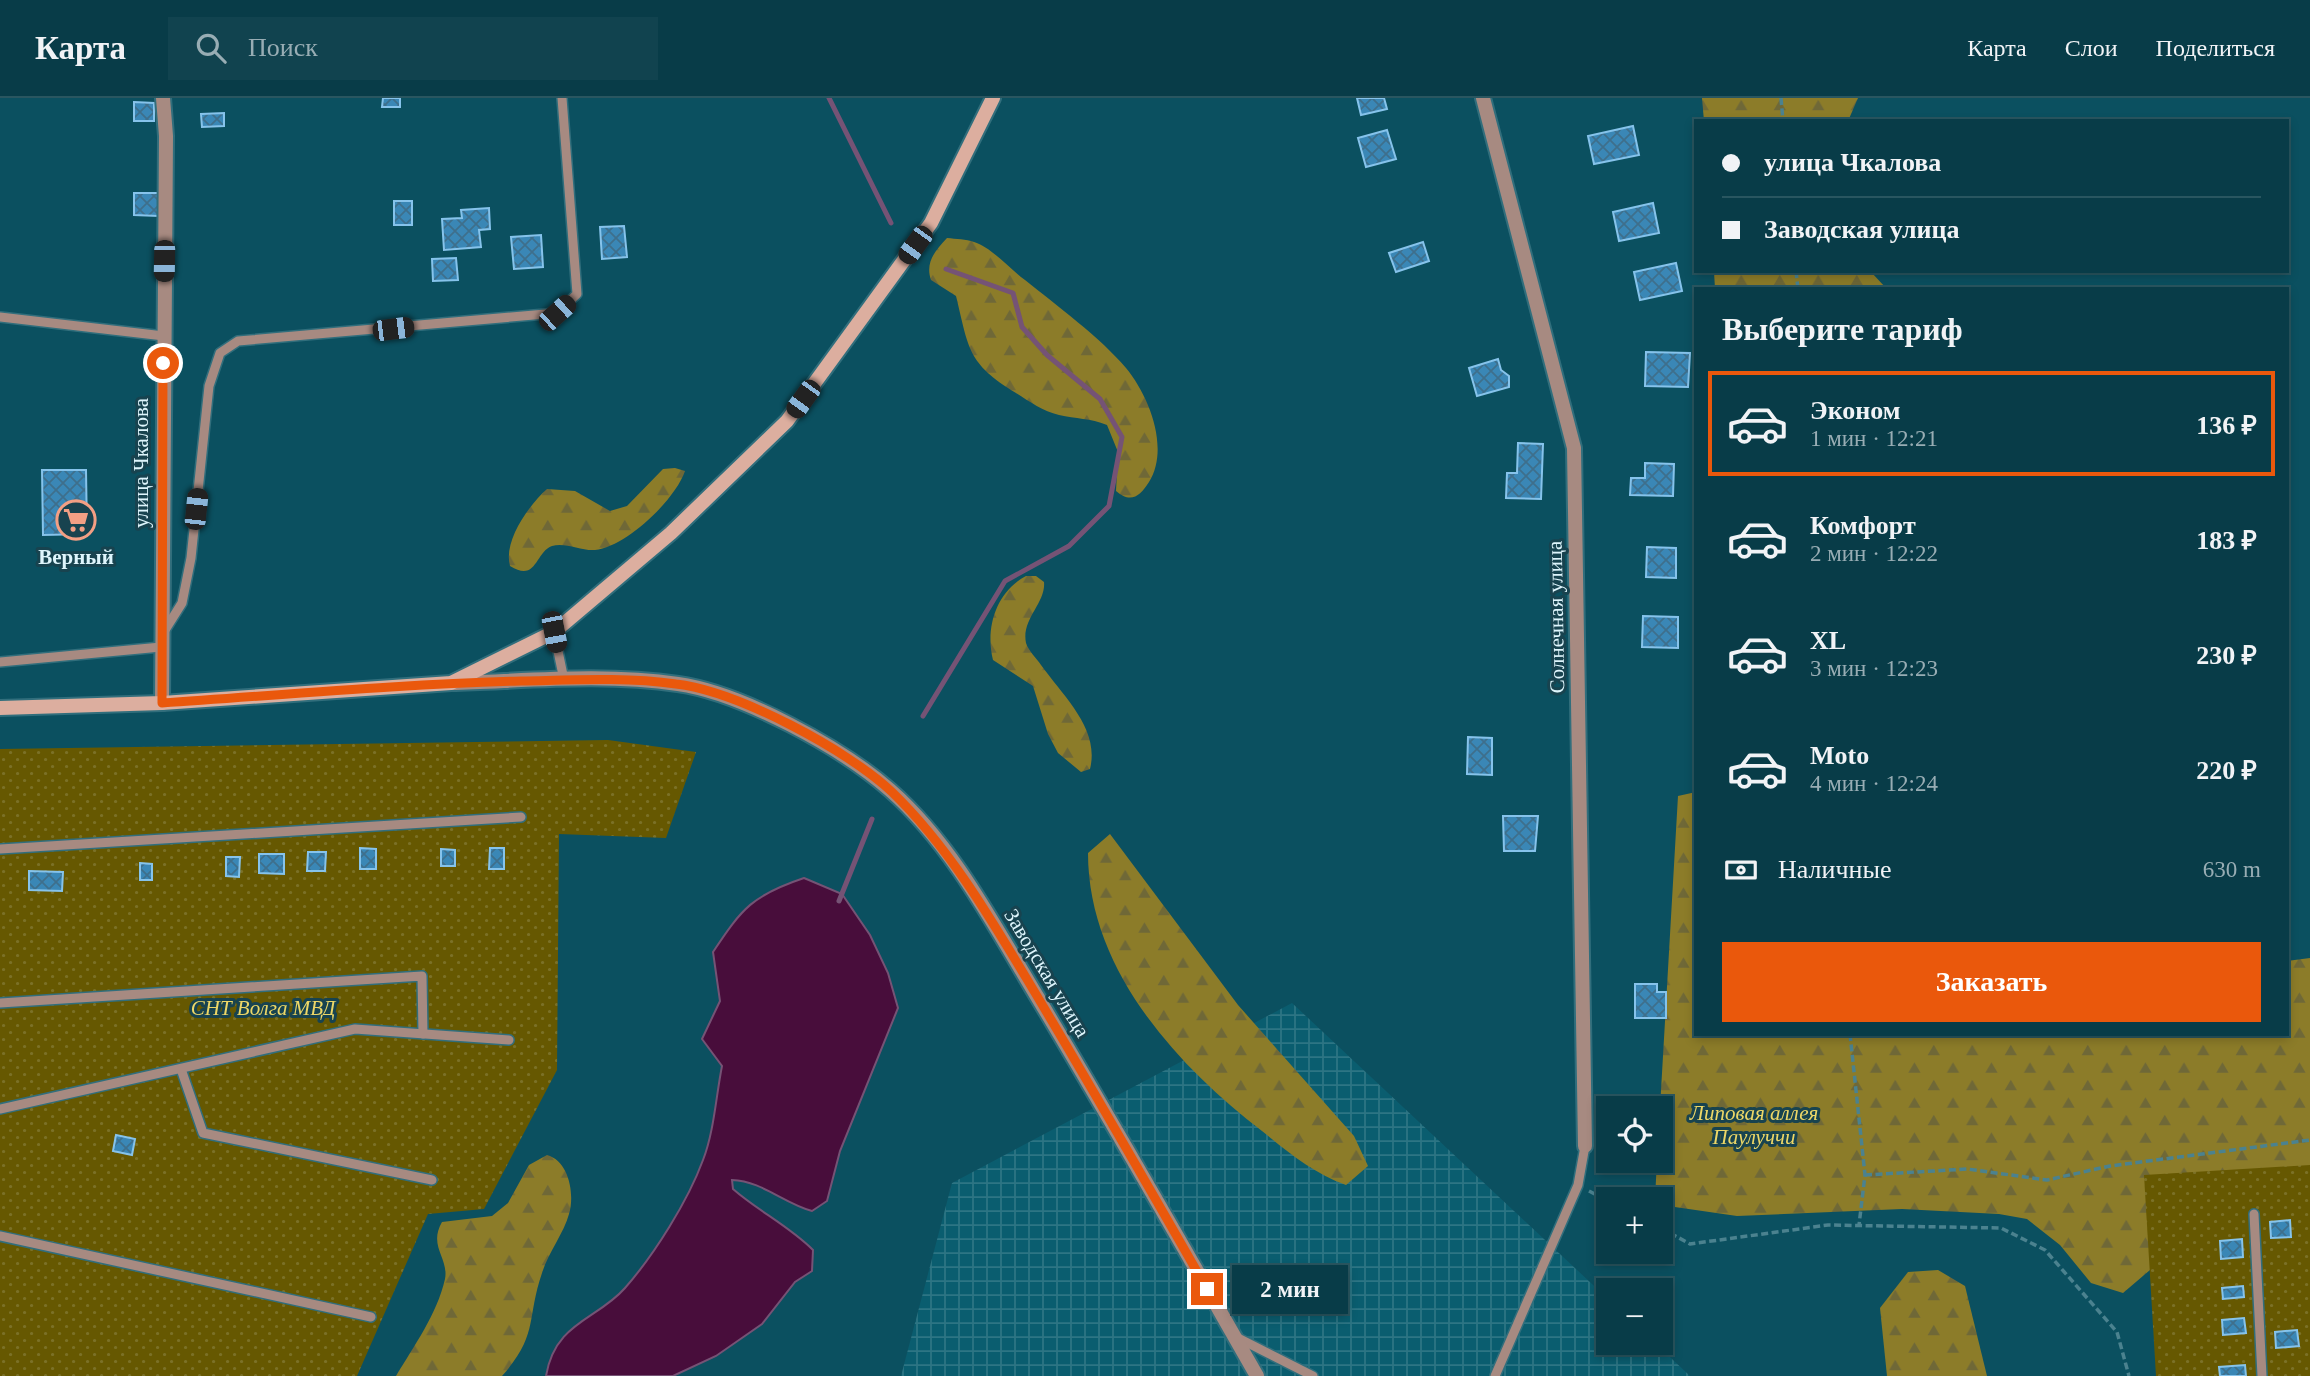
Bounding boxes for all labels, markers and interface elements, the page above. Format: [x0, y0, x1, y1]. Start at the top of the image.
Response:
search box [168, 17, 658, 80]
icon: search [192, 29, 230, 67]
text: Карта [35, 30, 126, 66]
text: Поиск [248, 33, 318, 62]
text: Карта [1967, 35, 2027, 61]
text: Слои [2065, 35, 2118, 61]
text: Поделиться [2156, 35, 2275, 61]
text: улица Чкалова [1764, 148, 1941, 177]
text: Заводская улица [1764, 215, 1960, 244]
car [895, 222, 936, 268]
car [154, 240, 175, 282]
car [535, 291, 580, 335]
text: Выберите тариф [1722, 311, 1963, 347]
car [371, 316, 416, 342]
route start [147, 347, 179, 379]
car [783, 376, 824, 422]
icon: car [1726, 392, 1789, 455]
text: Эконом [1810, 396, 1900, 425]
street label: улица Чкалова [129, 397, 153, 528]
text: 136 ₽ [2196, 411, 2257, 440]
text: 1 мин · 12:21 [1810, 426, 1938, 451]
car [184, 487, 209, 531]
supermarket icon: Верный [55, 499, 97, 541]
icon: car [1726, 507, 1789, 570]
text: Комфорт [1810, 511, 1916, 540]
text: 183 ₽ [2196, 526, 2257, 555]
street label: Солнечная улица [1543, 540, 1569, 694]
text: 2 мин · 12:22 [1810, 541, 1938, 566]
place label: Верный [38, 545, 114, 569]
car [540, 609, 569, 655]
icon: car [1726, 622, 1789, 685]
text: XL [1810, 626, 1846, 655]
text: 230 ₽ [2196, 641, 2257, 670]
text: 3 мин · 12:23 [1810, 656, 1938, 681]
icon: car [1726, 737, 1789, 800]
text: Moto [1810, 741, 1869, 770]
text: 220 ₽ [2196, 756, 2257, 785]
text: 4 мин · 12:24 [1810, 771, 1938, 796]
icon: cash [1722, 851, 1760, 889]
text: Наличные [1778, 855, 1891, 884]
text: 630 m [2203, 857, 2261, 882]
street label: Заводская улица [999, 904, 1095, 1042]
button: Заказать [1722, 942, 2261, 1022]
park label: СНТ Волга МВД [191, 996, 337, 1020]
map controls [1596, 1096, 1673, 1355]
button: locate [1596, 1096, 1673, 1173]
park label: Липовая аллея Паулуччи [1689, 1101, 1818, 1149]
button: + [1596, 1187, 1673, 1264]
callout: 2 мин [1232, 1264, 1347, 1314]
route end [1191, 1273, 1223, 1305]
text: 2 мин [1260, 1277, 1320, 1302]
button: − [1596, 1278, 1673, 1355]

